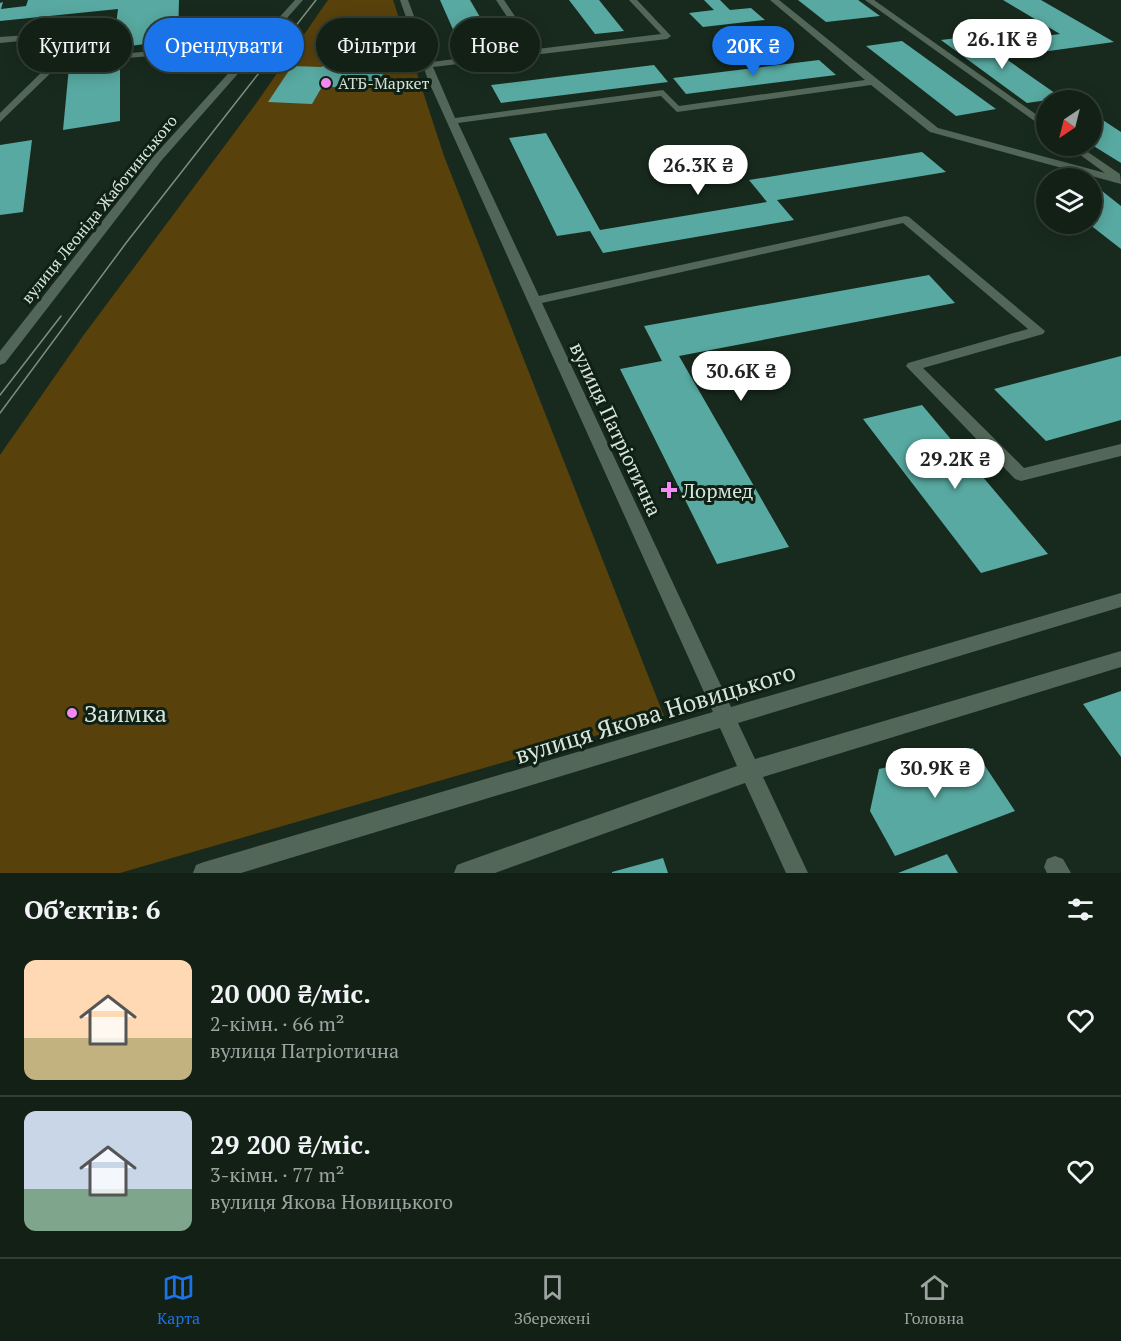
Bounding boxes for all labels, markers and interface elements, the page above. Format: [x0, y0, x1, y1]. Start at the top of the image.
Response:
chip: Купити [18, 18, 132, 72]
chip: Орендувати [144, 18, 304, 72]
chip: Фільтри [316, 18, 438, 72]
chip: Нове [450, 18, 540, 72]
pin: 26.1K ₴ [947, 19, 1057, 70]
text: 26.1K ₴ [967, 25, 1037, 52]
pin: 20K ₴ [711, 26, 795, 77]
text: 20K ₴ [726, 32, 780, 59]
place label: АТБ-Маркет [338, 72, 429, 94]
marker: АТБ-Маркет [319, 76, 333, 90]
north arrow [1036, 90, 1102, 156]
map controls [1036, 90, 1102, 234]
street label: вулиця Леоніда Жаботинського [16, 110, 182, 308]
pin: 26.3K ₴ [643, 145, 753, 196]
text: 26.3K ₴ [663, 151, 733, 178]
button: layers [1036, 168, 1102, 234]
street label: вулиця Патріотична [564, 338, 668, 520]
pin: 30.6K ₴ [686, 351, 796, 402]
text: 30.6K ₴ [706, 357, 776, 384]
pin: 29.2K ₴ [900, 439, 1010, 490]
text: 29.2K ₴ [920, 445, 990, 472]
place label: Лормед [681, 477, 753, 504]
marker: Лормед [660, 481, 678, 499]
street label: вулиця Якова Новицького [511, 655, 799, 771]
place label: Заимка [84, 697, 167, 729]
marker: Заимка [65, 706, 79, 720]
pin: 30.9K ₴ [880, 748, 990, 799]
text: 30.9K ₴ [900, 754, 970, 781]
text: Об’єктів: 6 [24, 892, 160, 926]
icon: filters [1064, 893, 1097, 926]
text: 20 000 ₴/міс. [210, 976, 371, 1010]
icon: home [72, 984, 144, 1056]
icon: heart [1064, 1004, 1097, 1037]
text: 2-кімн. · 66 m² [210, 1010, 344, 1037]
text: вулиця Патріотична [210, 1037, 399, 1064]
text: 29 200 ₴/міс. [210, 1127, 371, 1161]
icon: home [72, 1135, 144, 1207]
icon: heart [1064, 1155, 1097, 1188]
text: 3-кімн. · 77 m² [210, 1161, 344, 1188]
text: вулиця Якова Новицького [210, 1188, 453, 1215]
tab: Карта [157, 1271, 200, 1329]
tab: Збережені [514, 1271, 590, 1329]
tab: Головна [904, 1271, 964, 1329]

